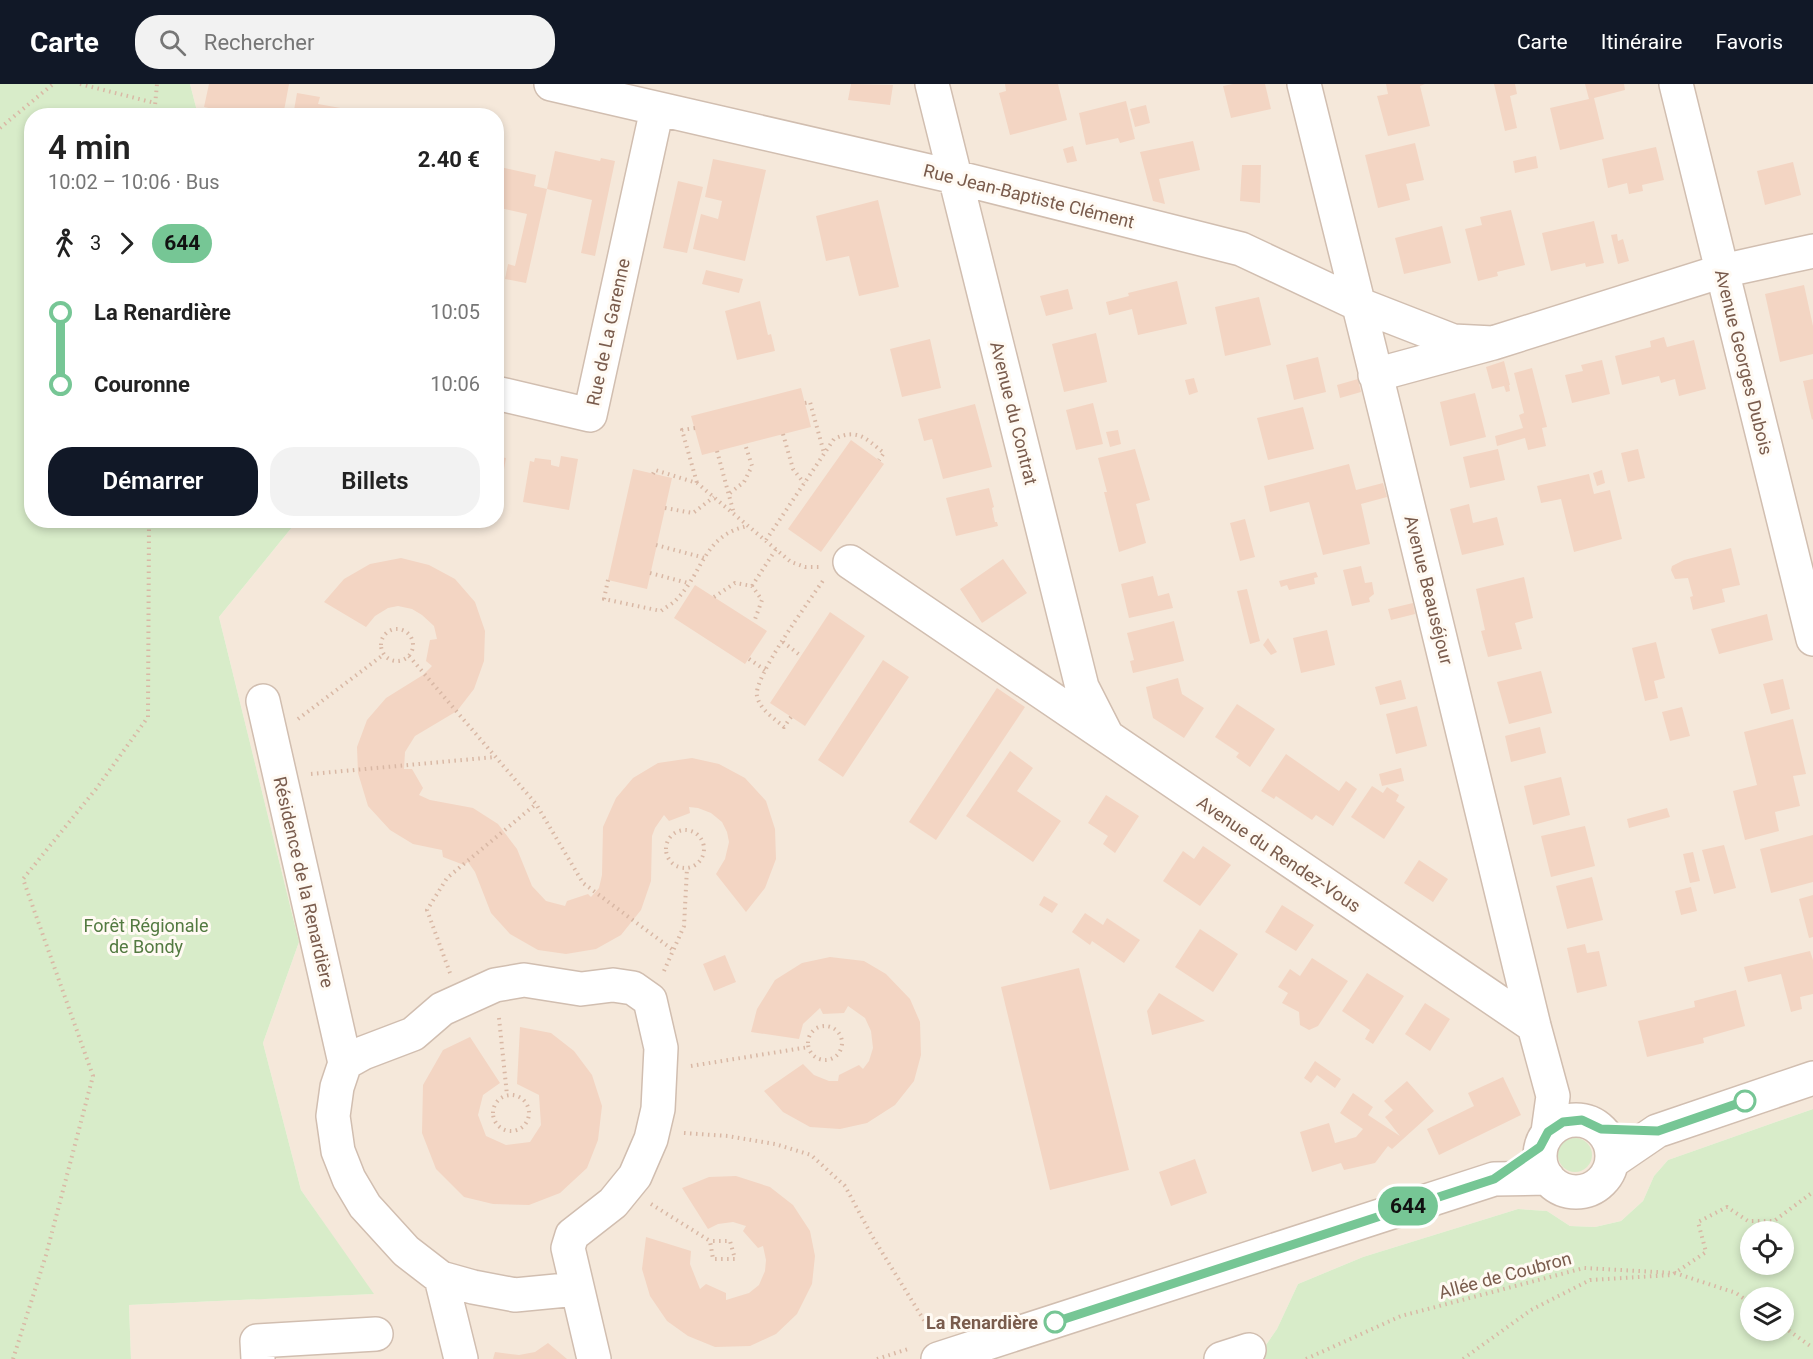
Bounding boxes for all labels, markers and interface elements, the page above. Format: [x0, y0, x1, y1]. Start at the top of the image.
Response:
search box [135, 15, 555, 69]
text: Carte [30, 26, 99, 59]
icon: search [156, 26, 189, 59]
text: Rechercher [204, 30, 314, 55]
text: Carte [1517, 30, 1568, 54]
text: Itinéraire [1601, 30, 1682, 54]
text: Favoris [1715, 30, 1783, 54]
text: 4 min [48, 128, 131, 167]
text: 2.40 € [418, 147, 480, 172]
street label: Rue Jean-Baptiste Clément [921, 160, 1137, 232]
text: 10:02 – 10:06 · Bus [48, 170, 220, 194]
icon: walk [48, 227, 81, 260]
icon: forward [110, 227, 143, 260]
text: 3 [90, 231, 101, 255]
text: 644 [164, 231, 200, 255]
street label: Rue de La Garenne [582, 256, 634, 408]
street label: Avenue Georges Dubois [1711, 267, 1777, 457]
text: La Renardière [94, 300, 231, 325]
text: 10:05 [430, 300, 480, 324]
street label: Avenue du Contrat [986, 339, 1042, 487]
text: Couronne [94, 372, 190, 397]
text: 10:06 [430, 372, 480, 396]
button: Démarrer [48, 447, 258, 516]
button: Billets [270, 447, 480, 516]
street label: Avenue Beauséjour [1400, 513, 1458, 667]
street label: Résidence de la Renardière [269, 774, 339, 990]
street label: Avenue du Rendez-Vous [1193, 791, 1365, 917]
park label: Forêt Régionale de Bondy [84, 915, 208, 957]
unlabelled marker [1734, 1090, 1756, 1112]
line badge: 644 [1374, 1186, 1442, 1226]
text: 644 [1390, 1194, 1426, 1218]
map controls [1740, 1221, 1794, 1341]
button: locate [1740, 1221, 1794, 1275]
street label: Allée de Coubron [1436, 1247, 1574, 1303]
button: layers [1740, 1287, 1794, 1341]
marker: La Renardière [1044, 1311, 1066, 1333]
place label: La Renardière [926, 1312, 1038, 1333]

